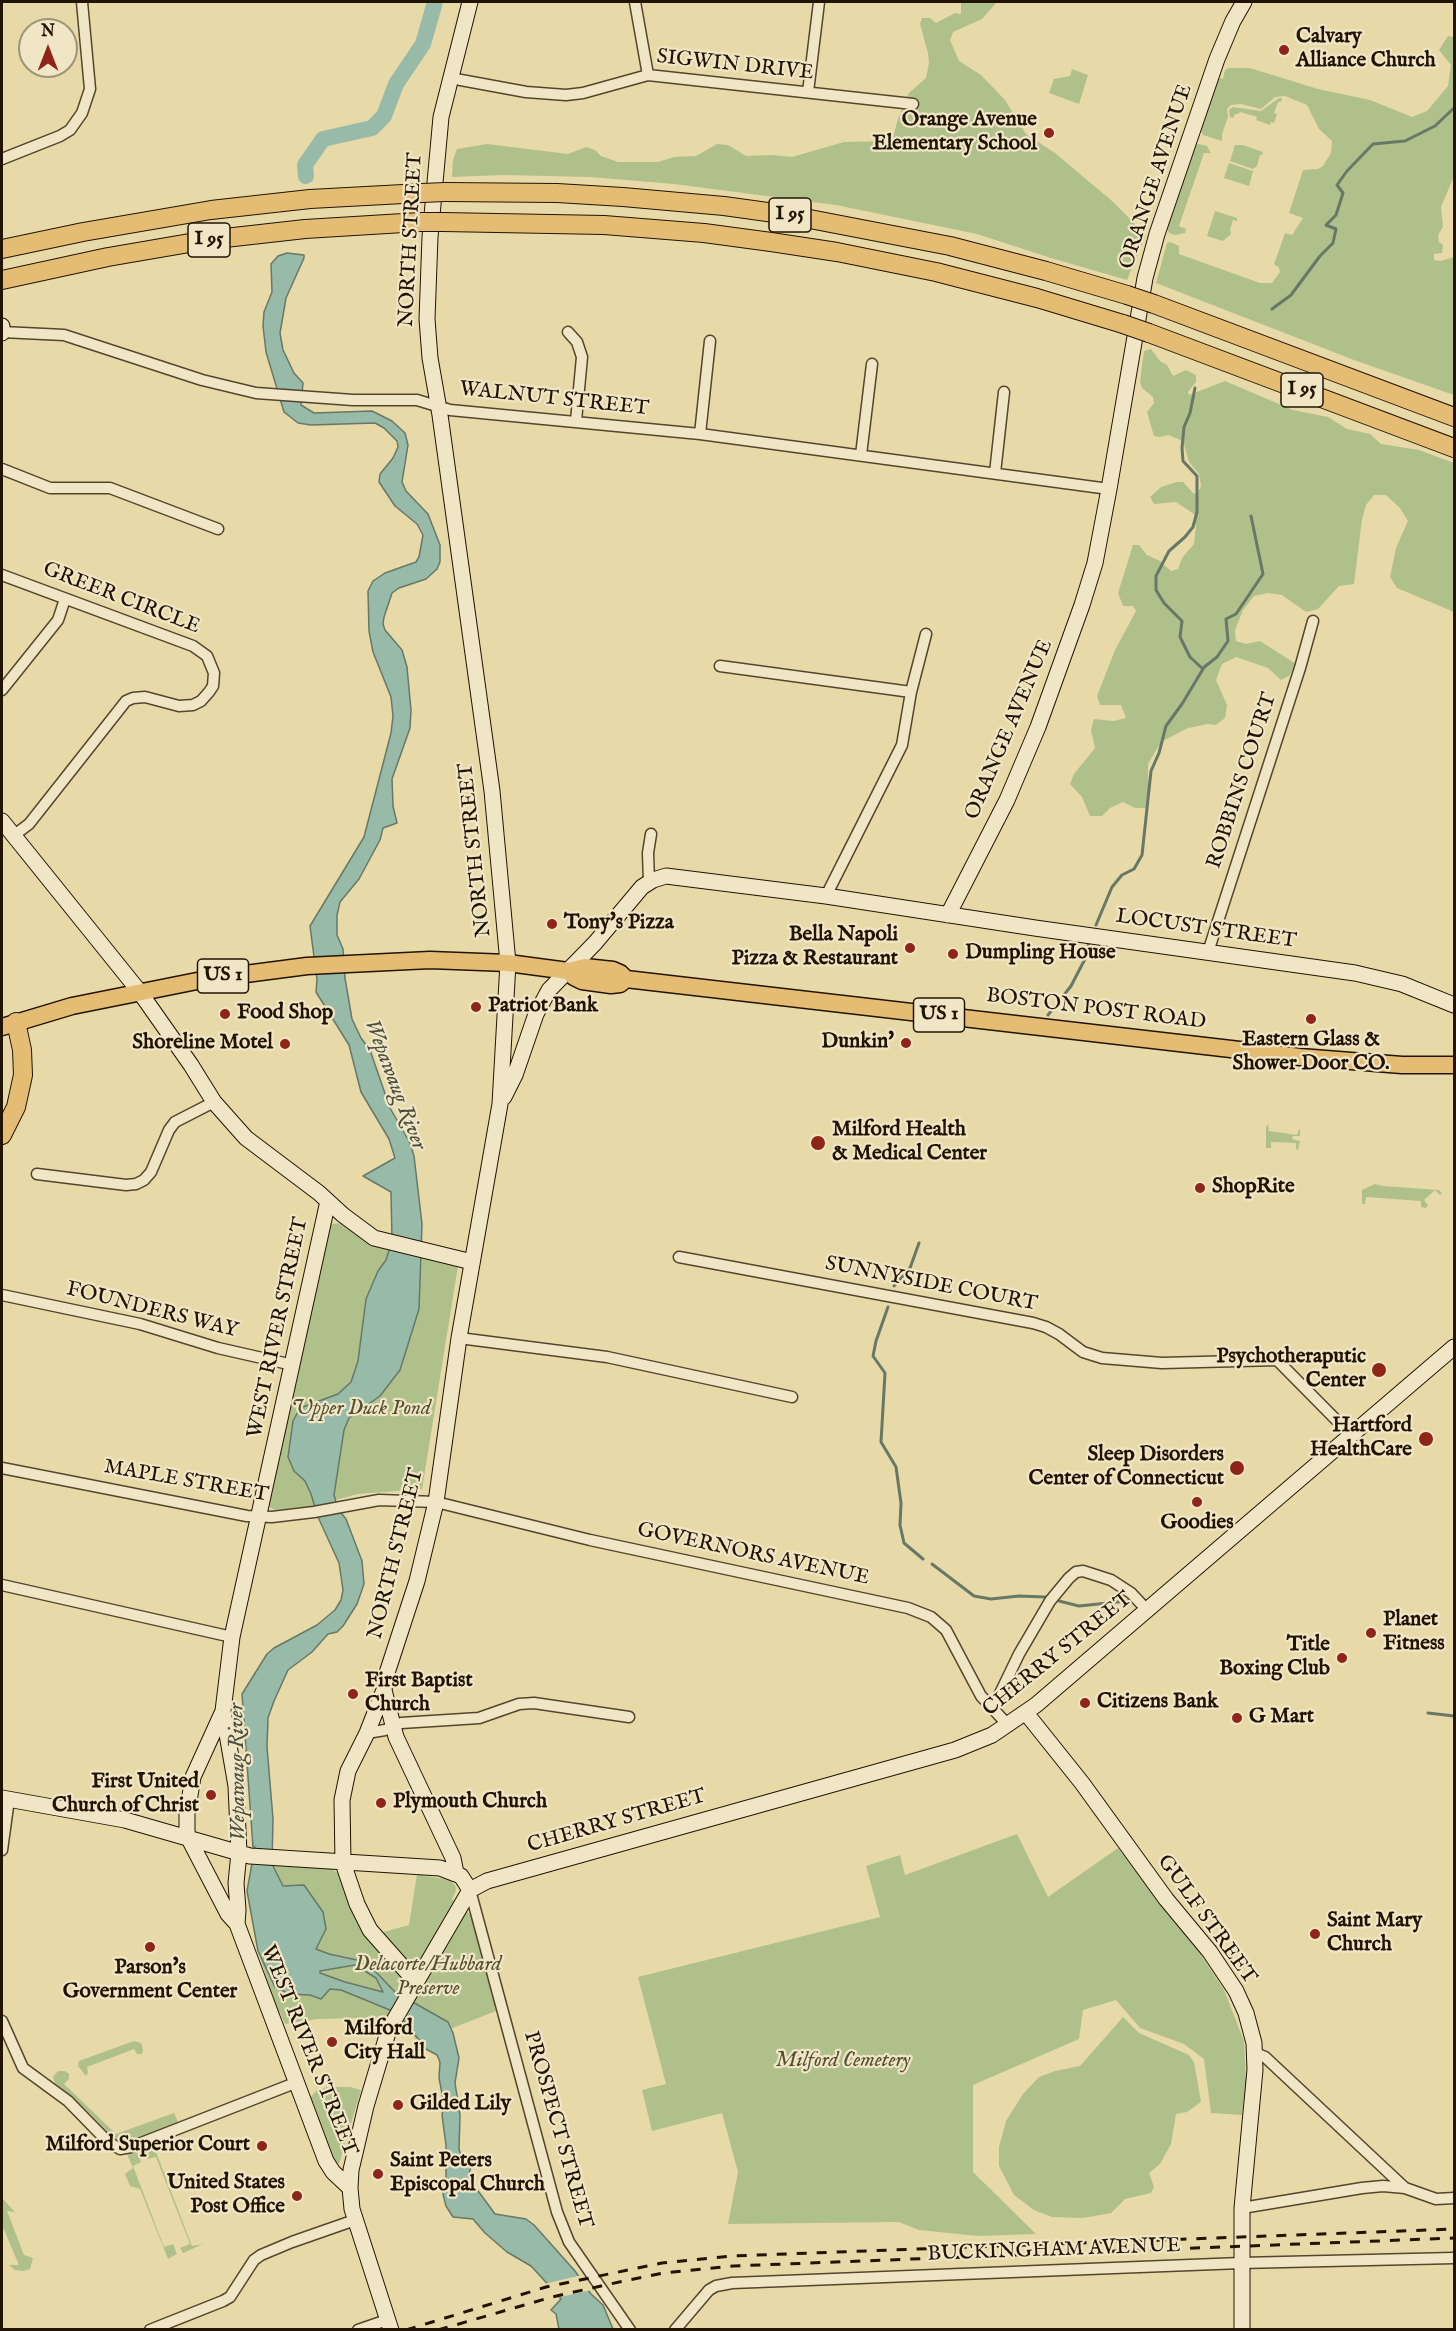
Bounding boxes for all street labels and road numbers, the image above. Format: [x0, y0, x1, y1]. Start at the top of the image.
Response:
street label: SIGWIN DRIVE [655, 45, 815, 87]
street label: ORANGE AVENUE [1115, 81, 1199, 273]
street label: NORTH STREET [395, 152, 429, 328]
road number: I 95 [769, 198, 811, 232]
road number: I 95 [188, 223, 230, 257]
road number: I 95 [1281, 373, 1323, 407]
street label: WALNUT STREET [458, 378, 650, 422]
street label: GREER CIRCLE [39, 557, 203, 641]
street label: ORANGE AVENUE [961, 636, 1059, 824]
street label: ROBBINS COURT [1203, 690, 1283, 872]
street label: NORTH STREET [454, 762, 498, 938]
street label: LOCUST STREET [1114, 905, 1298, 955]
road number: US 1 [198, 959, 248, 993]
street label: BOSTON POST ROAD [985, 984, 1207, 1036]
road number: US 1 [914, 998, 964, 1032]
street label: WEST RIVER STREET [243, 1215, 315, 1441]
street label: SUNNYSIDE COURT [823, 1252, 1039, 1318]
street label: FOUNDERS WAY [64, 1277, 240, 1345]
street label: MAPLE STREET [102, 1455, 270, 1509]
street label: NORTH STREET [364, 1466, 430, 1642]
street label: GOVERNORS AVENUE [635, 1518, 871, 1592]
street label: CHERRY STREET [978, 1587, 1138, 1723]
street label: CHERRY STREET [525, 1784, 709, 1860]
street label: GULF STREET [1151, 1851, 1261, 1989]
street label: WEST RIVER STREET [254, 1942, 362, 2160]
street label: PROSPECT STREET [517, 2029, 597, 2231]
street label: BUCKINGHAM AVENUE [927, 2234, 1181, 2268]

